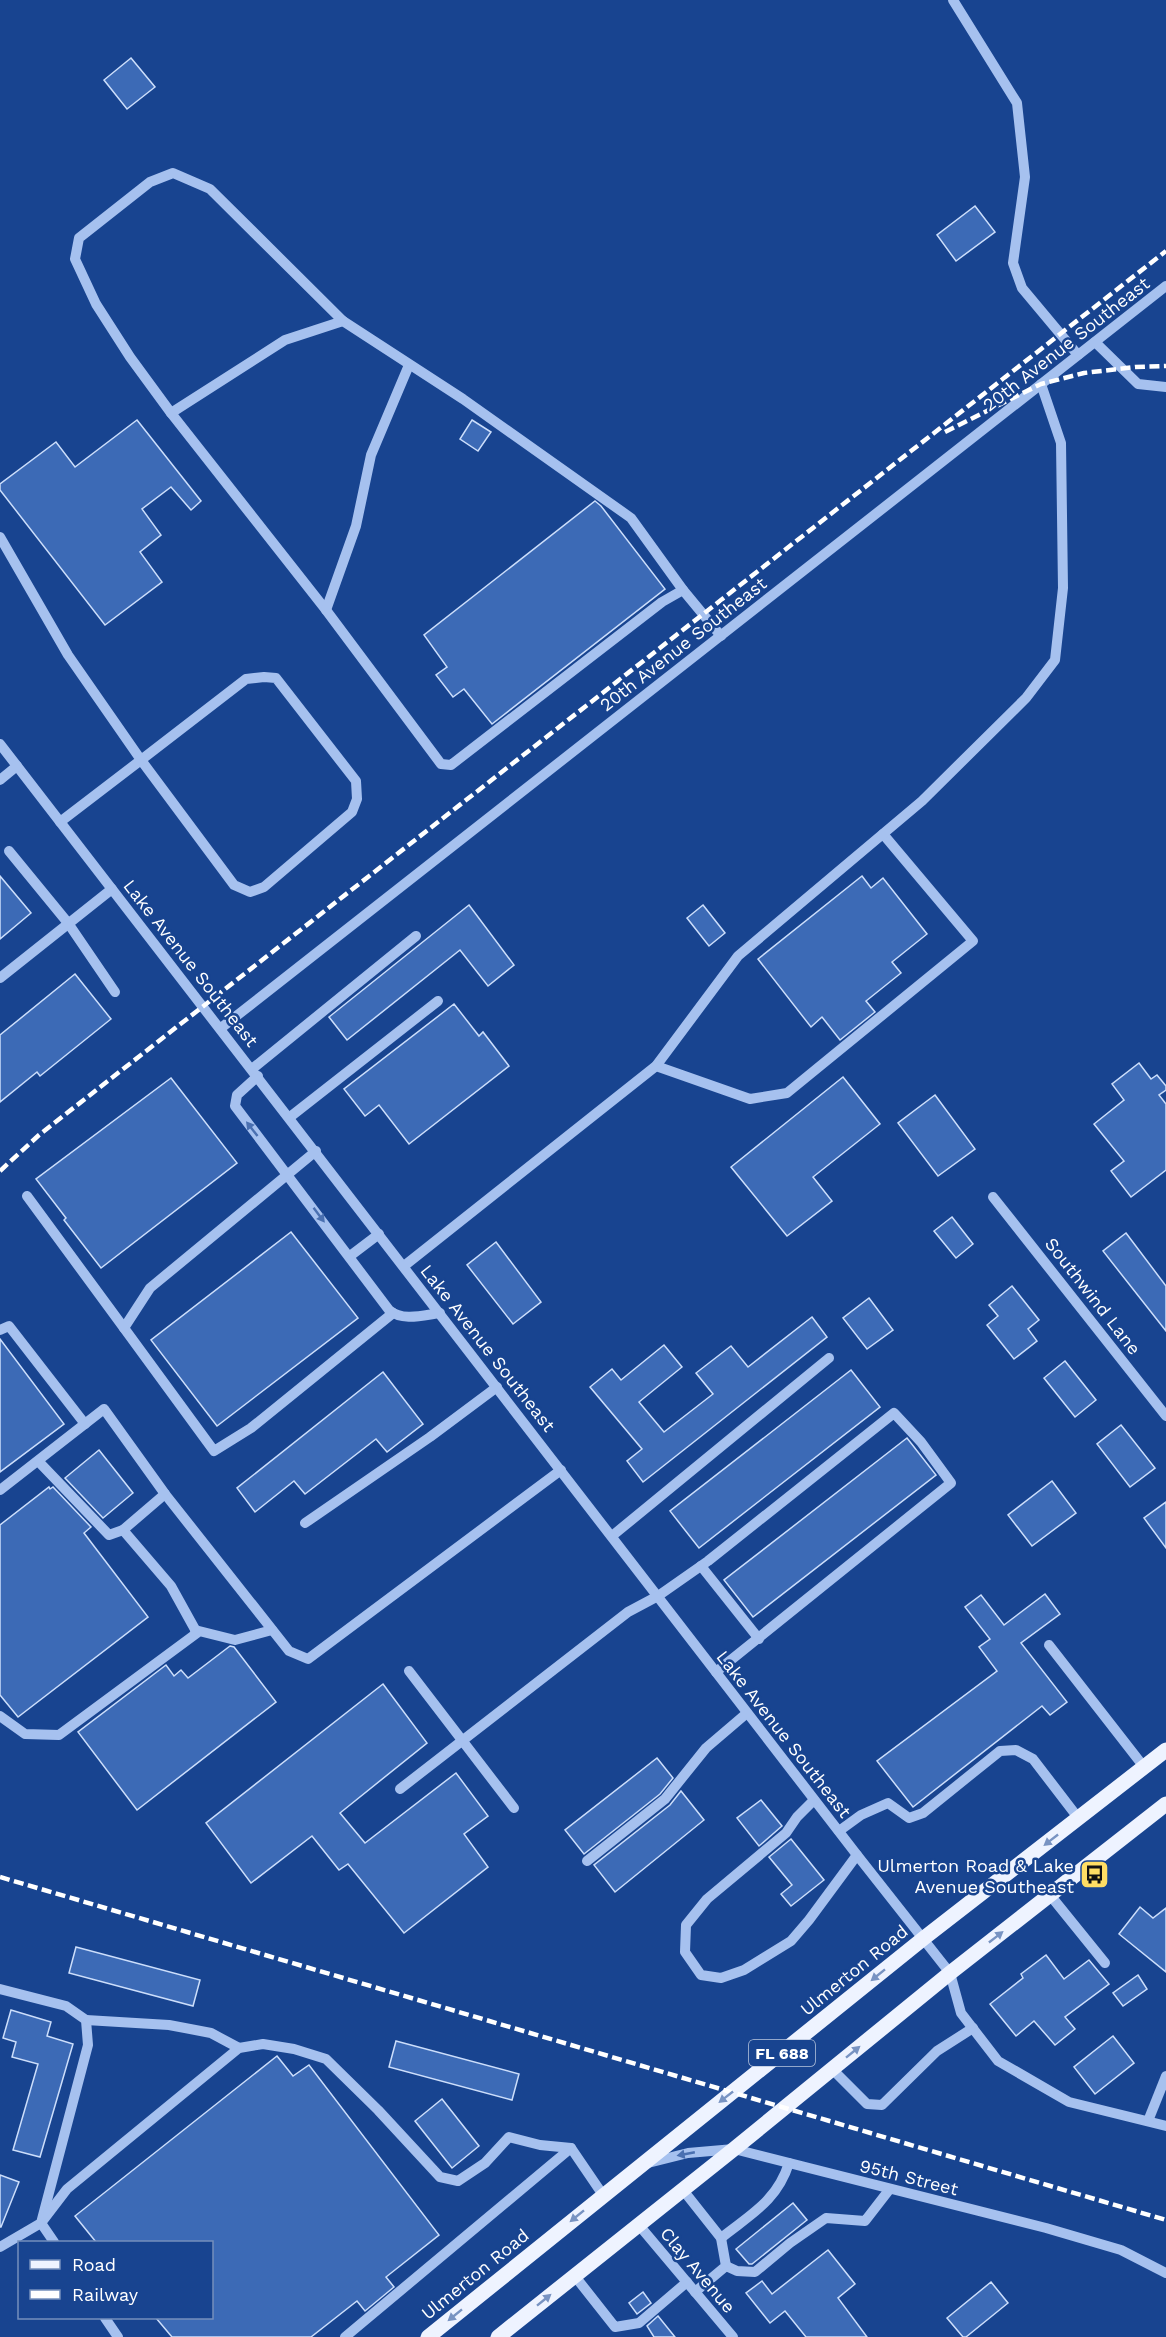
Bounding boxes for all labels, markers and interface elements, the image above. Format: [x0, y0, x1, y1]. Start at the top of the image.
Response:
street label: 20th Avenue Southeast [979, 272, 1154, 415]
street label: 20th Avenue Southeast [596, 572, 771, 715]
street label: Lake Avenue Southeast [119, 875, 263, 1051]
one-way arrow [247, 1122, 259, 1137]
one-way arrow [313, 1208, 325, 1223]
street label: Southwind Lane [1041, 1233, 1145, 1359]
street label: Lake Avenue Southeast [416, 1260, 560, 1436]
street label: Lake Avenue Southeast [712, 1646, 856, 1822]
one-way arrow [1043, 1833, 1059, 1846]
place label: Ulmerton Road & Lake Avenue Southeast [877, 1855, 1074, 1897]
bus stop icon: Ulmerton Road & Lake Avenue Southeast [1079, 1859, 1111, 1891]
street label: Ulmerton Road [796, 1920, 912, 2020]
one-way arrow [988, 1930, 1004, 1943]
one-way arrow [871, 1969, 886, 1981]
road number: FL 688 [749, 2040, 815, 2066]
one-way arrow [846, 2046, 861, 2058]
one-way arrow [719, 2091, 734, 2103]
one-way arrow [676, 2150, 695, 2159]
street label: 95th Street [858, 2155, 961, 2199]
one-way arrow [570, 2210, 585, 2222]
street label: Clay Avenue [656, 2223, 740, 2317]
street label: Ulmerton Road [417, 2224, 533, 2324]
legend [18, 2241, 213, 2319]
text: Road [72, 2254, 116, 2275]
text: Railway [72, 2284, 139, 2305]
one-way arrow [536, 2294, 551, 2307]
one-way arrow [448, 2308, 463, 2321]

